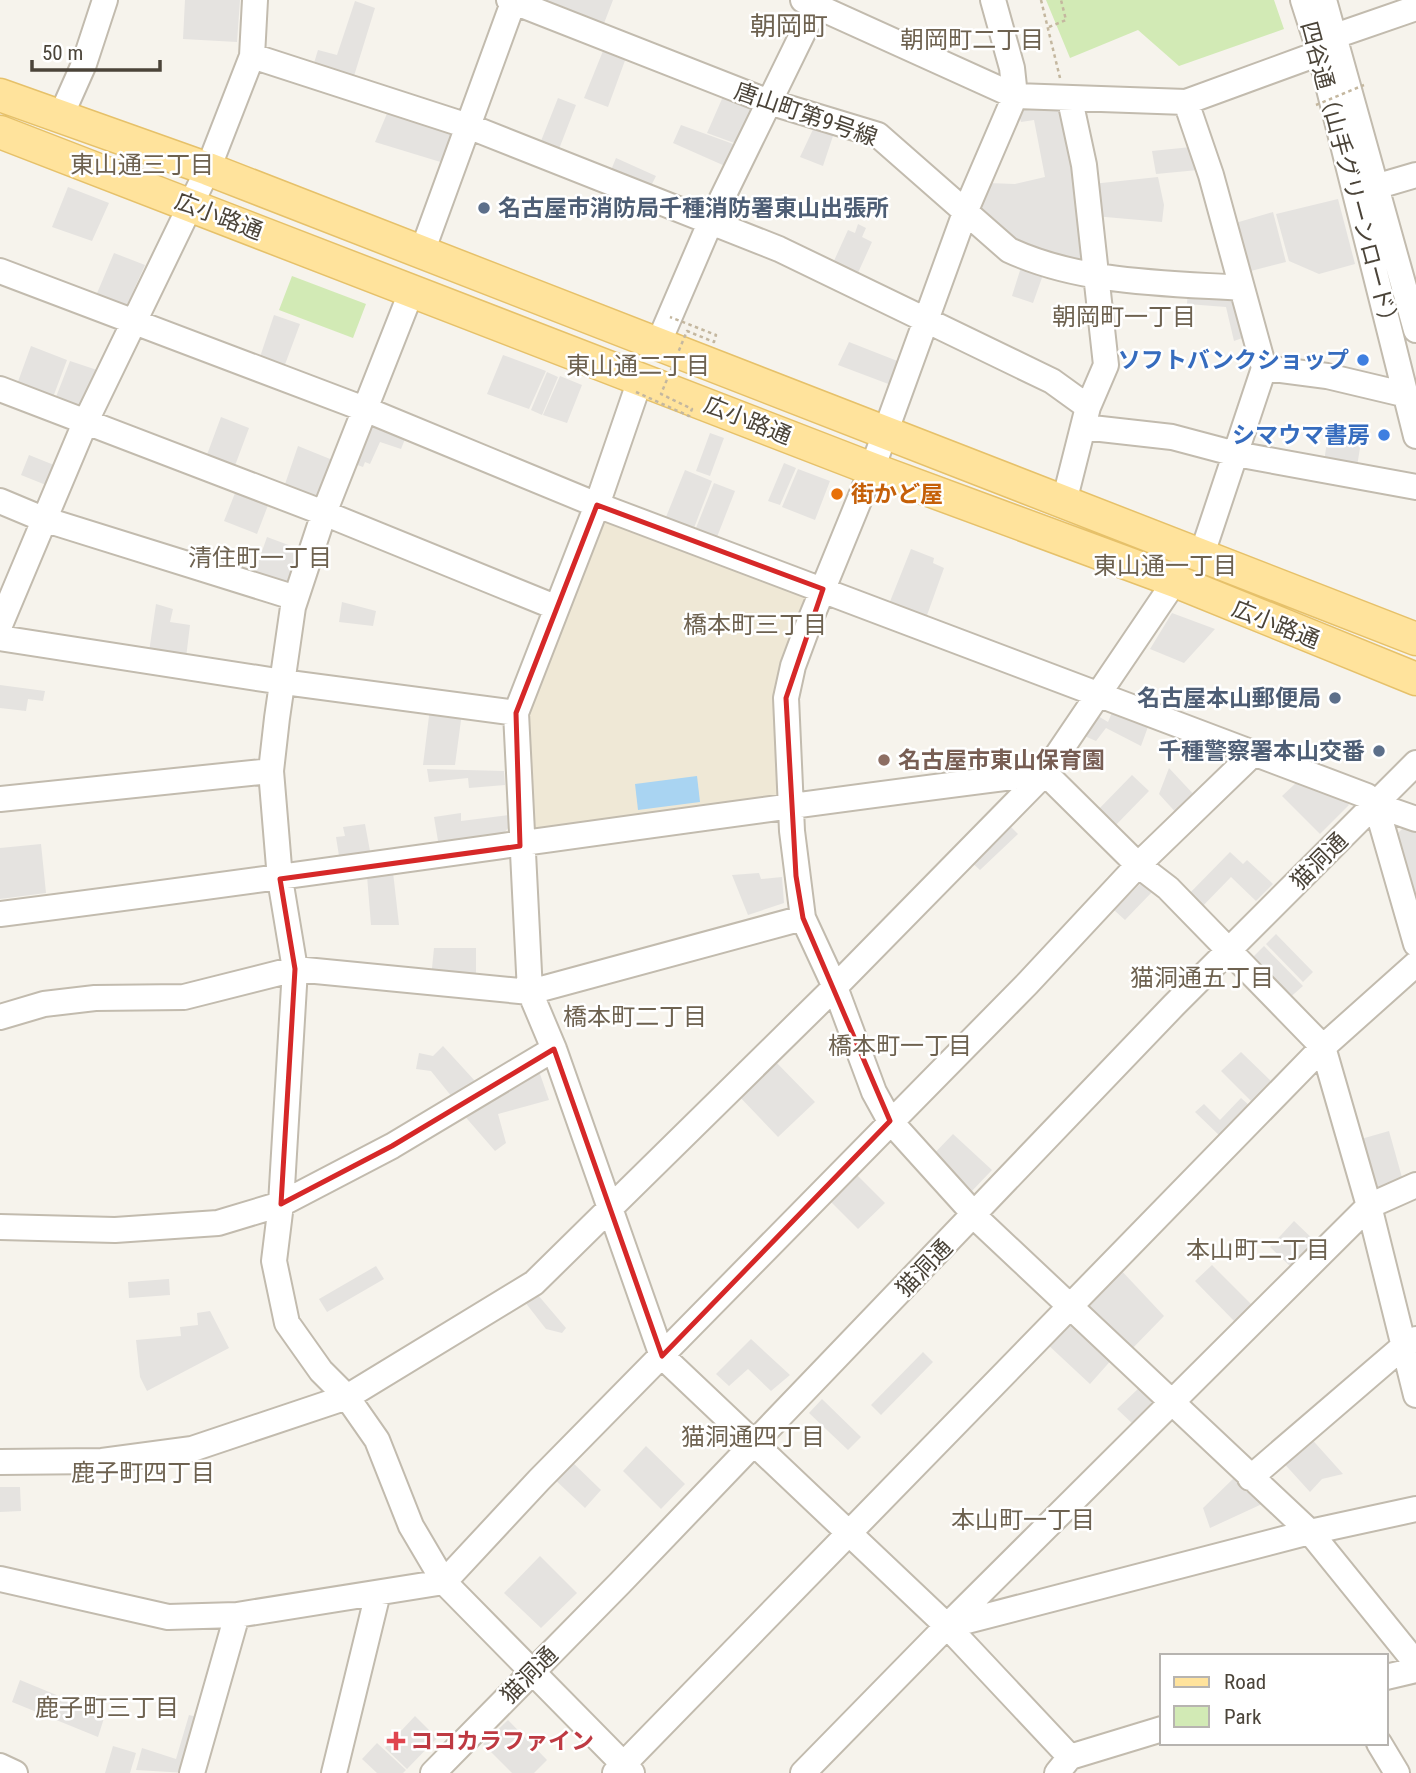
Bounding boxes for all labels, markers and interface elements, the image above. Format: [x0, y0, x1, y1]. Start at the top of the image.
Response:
district label: 朝岡町 [750, 11, 828, 41]
street label: 四谷通（山手グリーンロード） [1295, 19, 1404, 336]
district label: 朝岡町二丁目 [900, 26, 1044, 54]
scale bar [32, 28, 159, 72]
text: 50 m [42, 41, 83, 65]
street label: 唐山町第9号線 [731, 77, 881, 152]
district label: 東山通三丁目 [70, 151, 214, 179]
street label: 広小路通 [171, 187, 267, 246]
place label: 名古屋市消防局千種消防署東山出張所 [498, 195, 889, 222]
marker: 名古屋市消防局千種消防署東山出張所 [476, 200, 492, 216]
district label: 朝岡町一丁目 [1052, 303, 1196, 331]
place label: ソフトバンクショップ [1118, 347, 1349, 374]
district label: 東山通二丁目 [566, 352, 710, 380]
marker: ソフトバンクショップ [1355, 352, 1371, 368]
street label: 広小路通 [700, 391, 796, 450]
place label: シマウマ書房 [1232, 422, 1370, 449]
marker: シマウマ書房 [1376, 427, 1392, 443]
place label: 街かど屋 [851, 481, 943, 508]
marker: 街かど屋 [829, 486, 845, 502]
district label: 清住町一丁目 [188, 544, 332, 572]
district label: 東山通一丁目 [1093, 552, 1237, 580]
street label: 広小路通 [1228, 595, 1324, 654]
district label: 橋本町三丁目 [683, 611, 827, 639]
place label: 名古屋本山郵便局 [1137, 685, 1321, 712]
marker: 名古屋本山郵便局 [1327, 690, 1343, 706]
place label: 千種警察署本山交番 [1158, 738, 1365, 765]
marker: 千種警察署本山交番 [1371, 743, 1387, 759]
place label: 名古屋市東山保育園 [898, 747, 1105, 774]
marker: 名古屋市東山保育園 [876, 752, 892, 768]
street label: 猫洞通 [1285, 827, 1353, 895]
district label: 猫洞通五丁目 [1130, 964, 1274, 992]
district label: 橋本町二丁目 [563, 1003, 707, 1031]
district label: 橋本町一丁目 [828, 1032, 972, 1060]
street label: 猫洞通 [891, 1234, 958, 1303]
district label: 本山町二丁目 [1186, 1236, 1330, 1264]
district label: 猫洞通四丁目 [681, 1423, 825, 1451]
district label: 鹿子町四丁目 [71, 1459, 215, 1487]
district label: 本山町一丁目 [951, 1506, 1095, 1534]
street label: 猫洞通 [495, 1641, 563, 1709]
legend [1160, 1654, 1388, 1745]
text: Road [1224, 1670, 1266, 1694]
district label: 鹿子町三丁目 [35, 1694, 179, 1722]
text: Park [1224, 1705, 1262, 1729]
place label: ココカラファイン [410, 1728, 594, 1755]
marker: ココカラファイン [388, 1733, 404, 1749]

